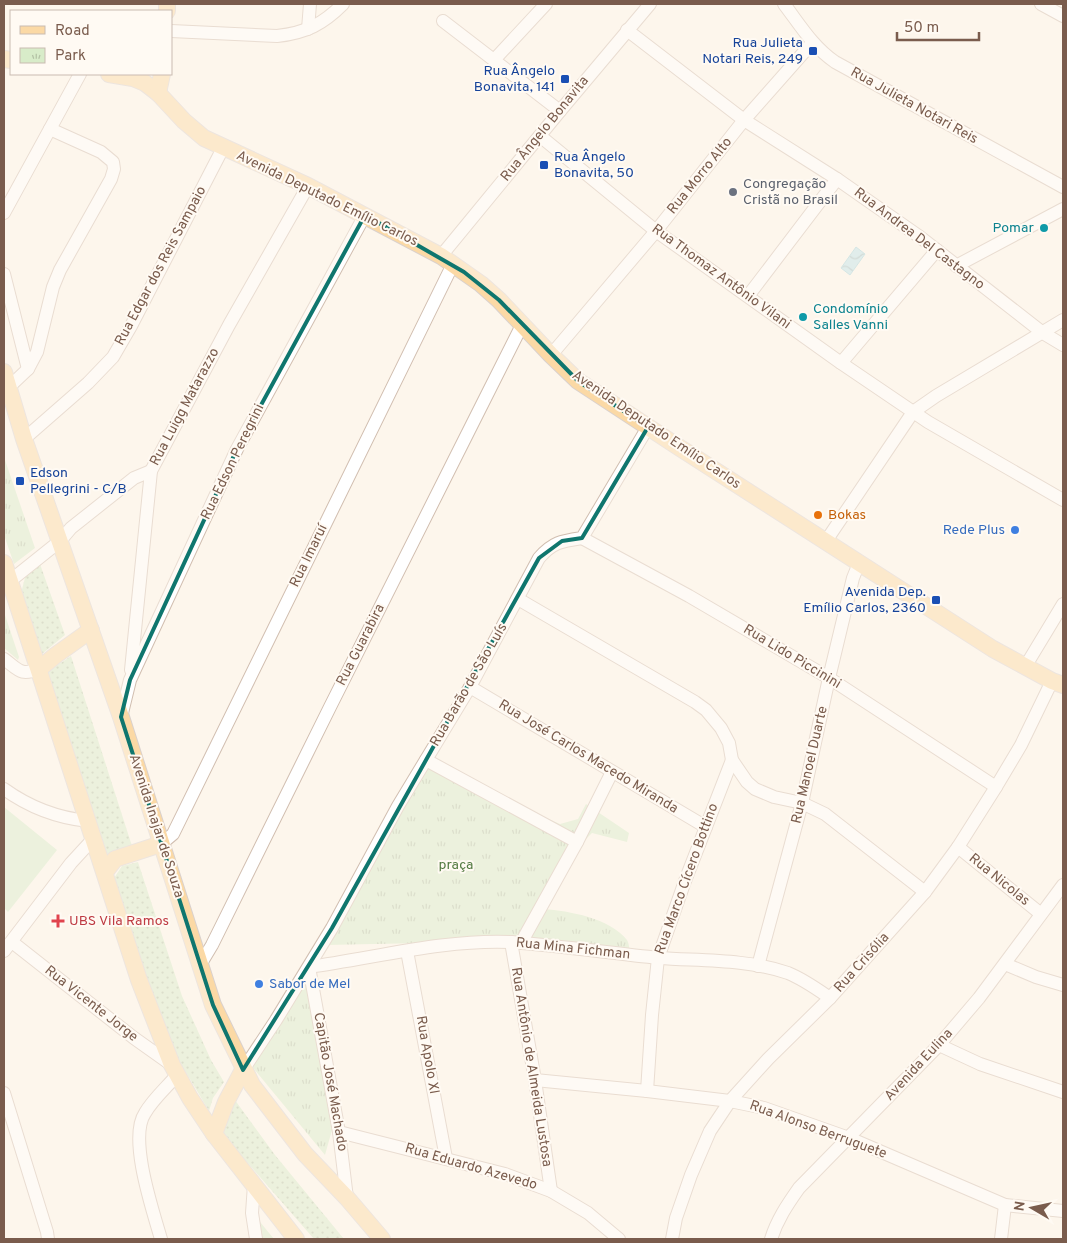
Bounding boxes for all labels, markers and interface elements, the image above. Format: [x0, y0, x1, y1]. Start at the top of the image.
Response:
legend [10, 10, 172, 75]
scale bar [897, 10, 980, 42]
text: 50 m [904, 19, 939, 38]
text: Road [55, 22, 90, 41]
place label: Rua Julieta Notari Reis, 249 [702, 35, 803, 68]
marker: Rua Julieta Notari Reis, 249 [807, 45, 819, 57]
text: Park [55, 47, 86, 66]
place label: Rua Ângelo Bonavita, 141 [474, 62, 555, 96]
street label: Rua Julieta Notari Reis [847, 64, 981, 148]
street label: Rua Ângelo Bonavita [497, 72, 593, 185]
marker: Rua Ângelo Bonavita, 141 [559, 73, 571, 85]
street label: Rua Morro Alto [664, 134, 736, 218]
street label: Avenida Deputado Emílio Carlos [233, 148, 421, 250]
place label: Rua Ângelo Bonavita, 50 [554, 148, 634, 182]
marker: Rua Ângelo Bonavita, 50 [538, 159, 550, 171]
place label: Congregação Cristã no Brasil [743, 176, 838, 209]
street label: Rua Edgar dos Reis Sampaio [112, 183, 210, 349]
street label: Rua Andrea Del Castagno [850, 184, 988, 294]
marker: Congregação Cristã no Brasil [727, 186, 739, 198]
place label: Pomar [992, 220, 1035, 237]
street label: Rua Thomaz Antônio Vilani [648, 221, 794, 333]
marker: Pomar [1038, 222, 1050, 234]
place label: Condomínio Salles Vanni [813, 301, 888, 334]
marker: Condomínio Salles Vanni [797, 311, 809, 323]
street label: Rua Luigg Matarazzo [147, 345, 223, 469]
street label: Avenida Deputado Emílio Carlos [568, 367, 744, 493]
street label: Rua Edson Peregrini [198, 401, 268, 523]
place label: Edson Pellegrini - C/B [30, 465, 127, 498]
marker: Edson Pellegrini - C/B [14, 475, 26, 487]
place label: Bokas [828, 507, 866, 524]
marker: Bokas [812, 509, 824, 521]
street label: Rua Imaruí [286, 520, 332, 590]
place label: Rede Plus [943, 522, 1005, 539]
marker: Rede Plus [1009, 524, 1021, 536]
place label: Avenida Dep. Emílio Carlos, 2360 [803, 584, 926, 617]
marker: Avenida Dep. Emílio Carlos, 2360 [930, 594, 942, 606]
street label: Rua Guarabira [333, 601, 389, 689]
street label: Rua Barão de São Luís [427, 620, 511, 750]
street label: Rua Lido Piccinini [740, 621, 844, 693]
street label: Rua José Carlos Macedo Miranda [495, 697, 681, 817]
street label: Rua Manoel Duarte [788, 705, 832, 825]
street label: Avenida Inajar de Souza [125, 752, 187, 900]
street label: Rua Marco Cícero Bottino [652, 801, 722, 957]
street label: Rua Nicolas [965, 850, 1033, 910]
park label: praça [439, 857, 473, 874]
place label: UBS Vila Ramos [69, 913, 169, 930]
marker: UBS Vila Ramos [51, 914, 65, 928]
street label: Rua Crisólia [831, 930, 893, 996]
street label: Rua Mina Fichman [515, 935, 631, 963]
street label: Rua Vicente Jorge [41, 962, 141, 1046]
street label: Rua Antônio de Almeida Lustosa [507, 966, 555, 1168]
place label: Sabor de Mel [269, 976, 351, 993]
marker: Sabor de Mel [253, 978, 265, 990]
street label: Capitão José Machado [309, 1011, 351, 1153]
street label: Rua Apolo XI [412, 1014, 442, 1096]
street label: Avenida Eulina [881, 1025, 957, 1105]
street label: Rua Alonso Berruguete [747, 1097, 889, 1163]
street label: Rua Eduardo Azevedo [403, 1140, 539, 1194]
north arrow [1007, 1183, 1057, 1233]
text: N [1011, 1200, 1030, 1213]

